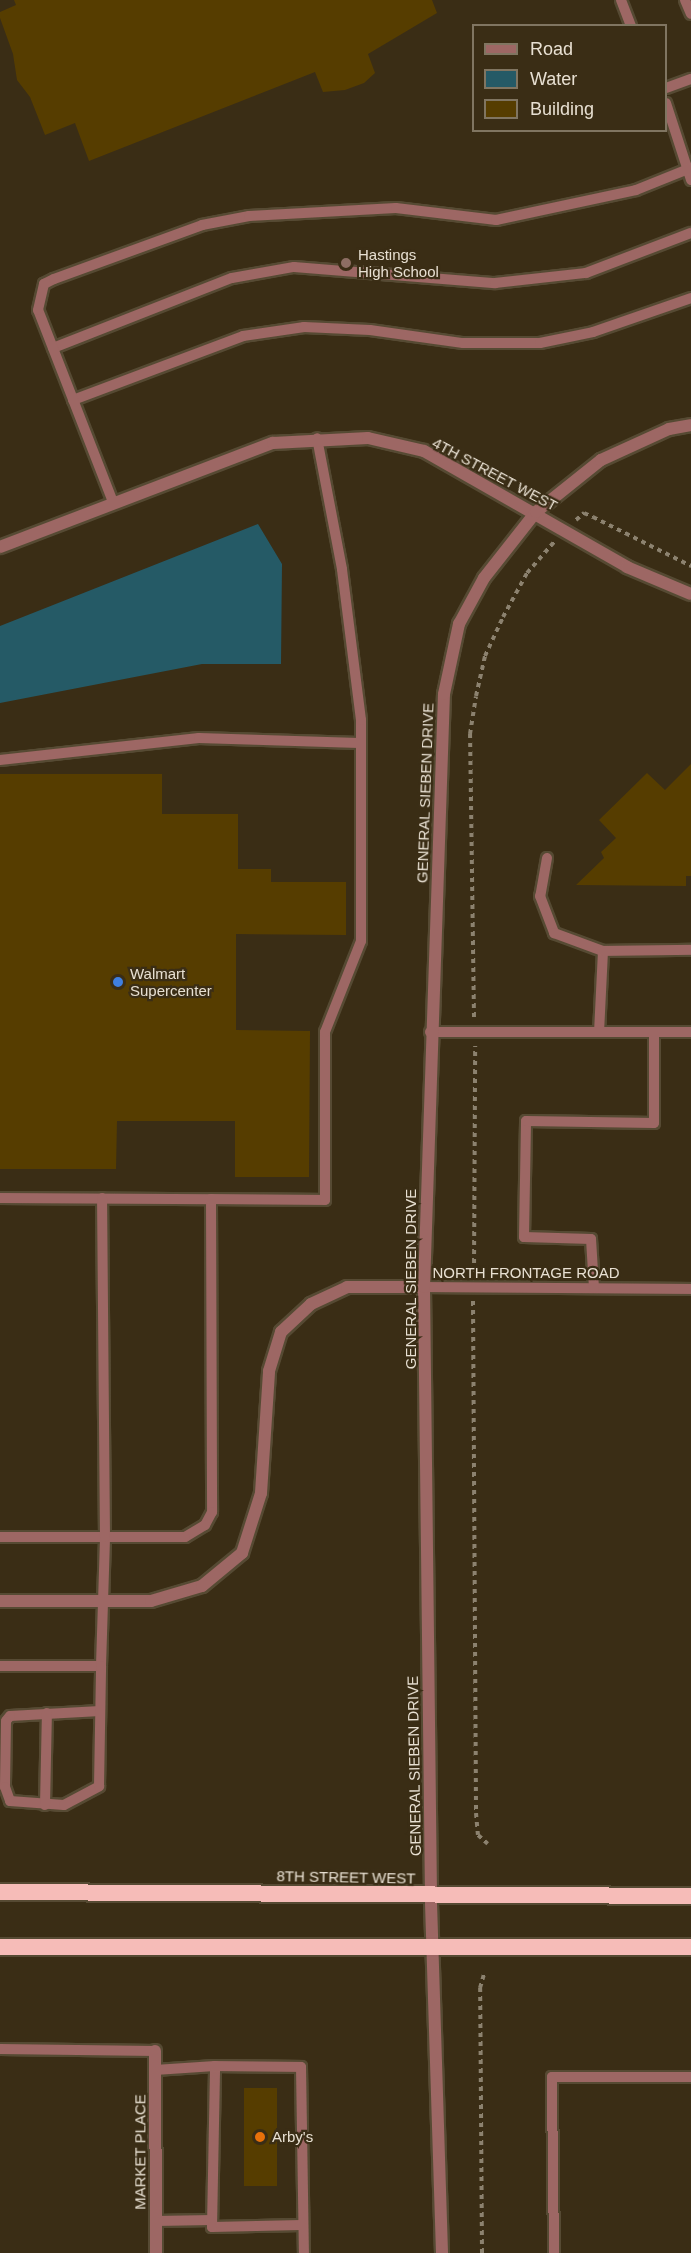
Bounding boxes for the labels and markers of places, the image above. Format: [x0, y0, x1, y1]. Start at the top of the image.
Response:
place label: Hastings High School [358, 245, 439, 280]
marker: Hastings High School [339, 256, 353, 270]
place label: Walmart Supercenter [130, 964, 212, 999]
marker: Walmart Supercenter [111, 975, 125, 989]
place label: Arby's [272, 2128, 313, 2146]
marker: Arby's [253, 2130, 267, 2144]

